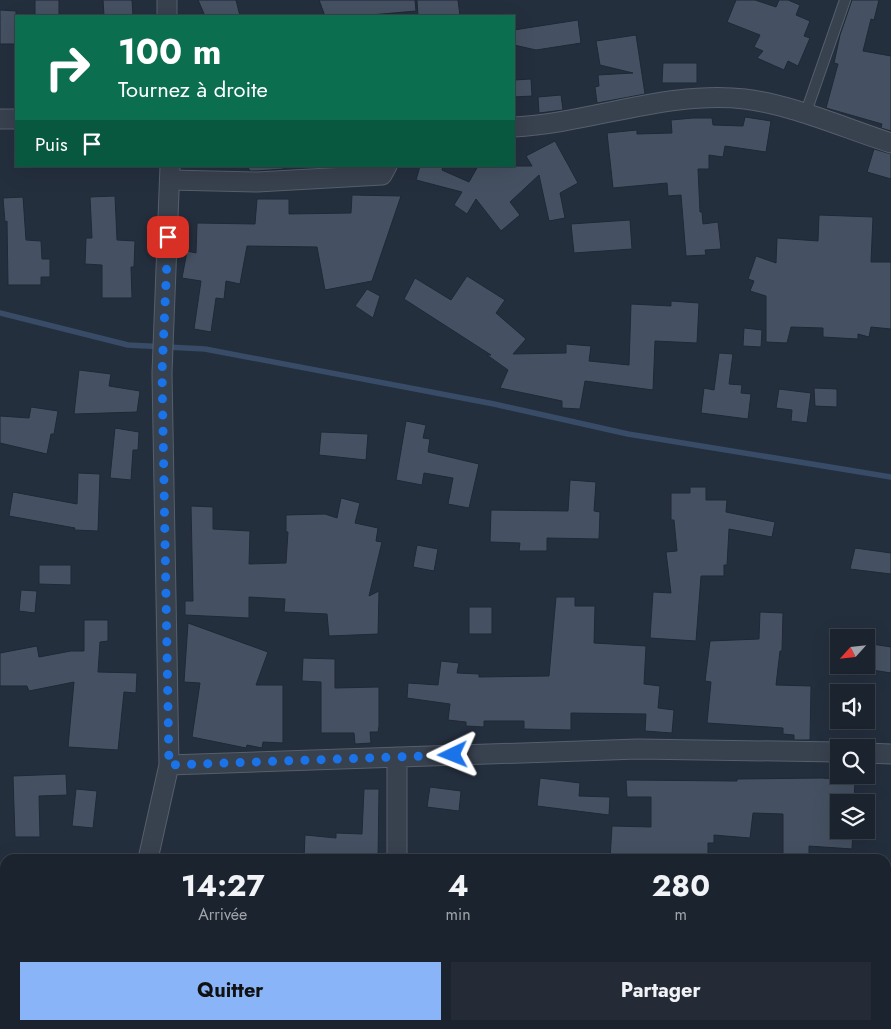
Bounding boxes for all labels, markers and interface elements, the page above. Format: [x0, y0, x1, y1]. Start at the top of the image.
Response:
text: 100 m [118, 27, 221, 77]
icon: right [35, 35, 100, 100]
text: Tournez à droite [118, 73, 268, 105]
icon: arrive [78, 130, 106, 158]
text: Puis [35, 131, 68, 158]
pin [147, 216, 189, 258]
icon: arrive [154, 223, 182, 251]
north arrow [830, 629, 875, 674]
map controls [830, 629, 875, 839]
button: sound [830, 684, 875, 729]
position arrow [426, 728, 478, 780]
button: search [830, 739, 875, 784]
button: layers [830, 794, 875, 839]
text: 14:27 [181, 864, 265, 907]
text: 4 [448, 864, 469, 907]
text: 280 [652, 864, 710, 907]
text: Arrivée [198, 903, 247, 926]
text: min [446, 903, 471, 926]
text: m [675, 903, 687, 926]
button: Quitter [20, 962, 441, 1020]
button: Partager [451, 962, 871, 1020]

